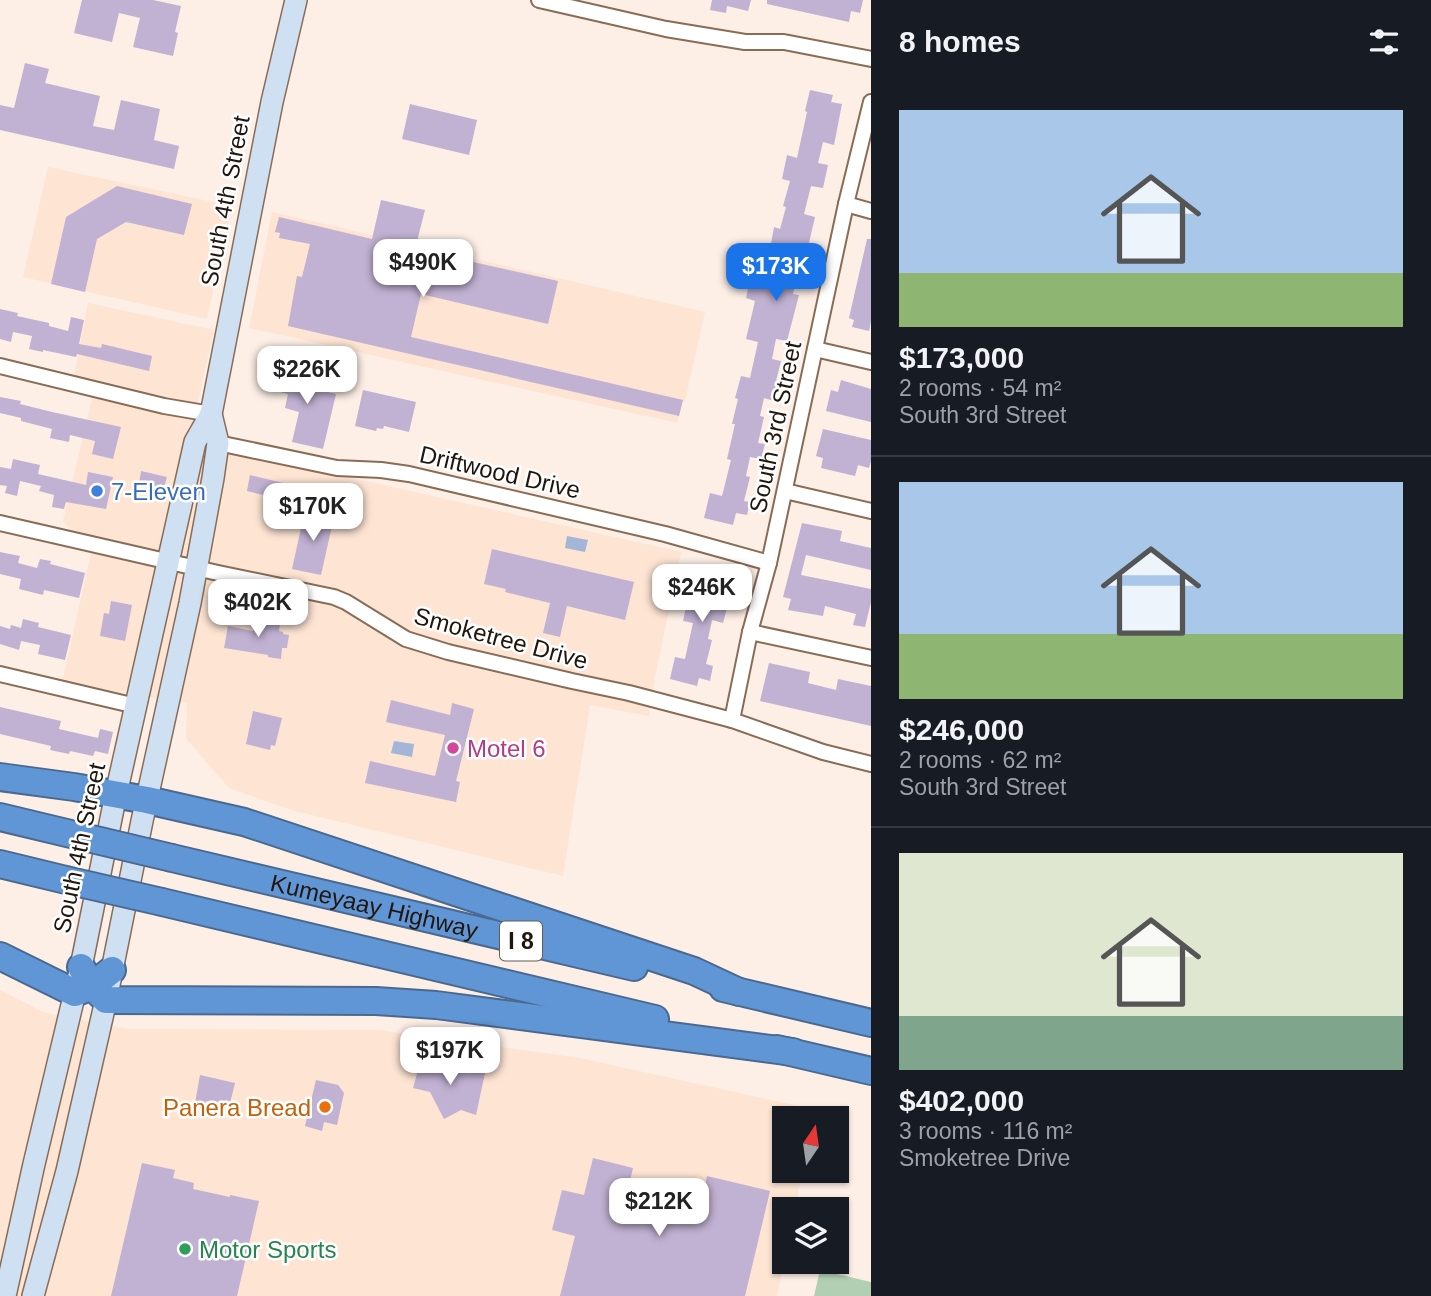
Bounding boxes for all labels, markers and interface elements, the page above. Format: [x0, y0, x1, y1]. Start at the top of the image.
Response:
icon: filters [1365, 23, 1403, 61]
text: 8 homes [899, 25, 1021, 58]
street label: South 4th Street [195, 113, 255, 289]
icon: home [1088, 156, 1214, 282]
pin: $490K [374, 240, 472, 299]
pin: $173K [727, 244, 825, 303]
text: $490K [389, 249, 457, 275]
text: $173K [742, 253, 810, 279]
street label: South 3rd Street [744, 338, 806, 515]
text: $173,000 [899, 341, 1024, 374]
pin: $226K [258, 346, 356, 406]
text: $226K [273, 356, 341, 382]
text: 2 rooms · 54 m² [899, 375, 1061, 401]
text: South 3rd Street [899, 402, 1067, 428]
street label: Driftwood Drive [417, 440, 583, 504]
place label: 7-Eleven [111, 478, 206, 505]
marker: 7-Eleven [89, 483, 105, 499]
pin: $170K [264, 484, 362, 543]
text: $170K [279, 493, 347, 519]
icon: home [1088, 528, 1214, 654]
pin: $246K [653, 564, 751, 624]
text: $246K [668, 574, 736, 600]
pin: $402K [209, 580, 307, 639]
text: $402K [224, 589, 292, 615]
street label: Smoketree Drive [411, 602, 591, 674]
text: $246,000 [899, 713, 1024, 746]
place label: Motel 6 [467, 735, 546, 762]
marker: Motel 6 [445, 740, 461, 756]
text: 2 rooms · 62 m² [899, 747, 1061, 773]
street label: South 4th Street [48, 760, 110, 936]
text: South 3rd Street [899, 774, 1067, 800]
street label: Kumeyaay Highway [268, 868, 481, 943]
icon: home [1088, 899, 1214, 1025]
road number: I 8 [500, 922, 542, 960]
pin: $197K [401, 1028, 499, 1087]
text: $197K [416, 1037, 484, 1063]
text: $402,000 [899, 1084, 1024, 1117]
place label: Panera Bread [163, 1094, 311, 1121]
marker: Panera Bread [317, 1099, 333, 1115]
north arrow [772, 1106, 849, 1183]
map controls [772, 1106, 849, 1274]
text: 3 rooms · 116 m² [899, 1118, 1072, 1144]
text: Smoketree Drive [899, 1145, 1070, 1171]
pin: $212K [610, 1178, 708, 1238]
text: $212K [625, 1188, 693, 1214]
button: layers [772, 1197, 849, 1274]
place label: Motor Sports [199, 1236, 336, 1263]
marker: Motor Sports [177, 1241, 193, 1257]

